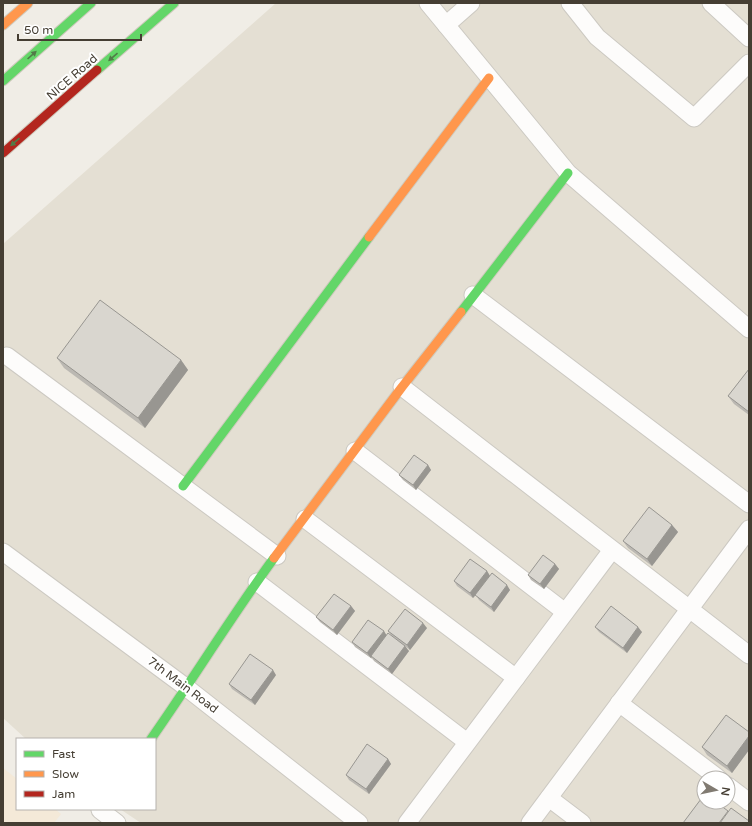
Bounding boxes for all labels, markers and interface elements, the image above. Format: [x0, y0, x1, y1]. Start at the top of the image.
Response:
scale bar [18, 16, 141, 42]
text: 50 m [24, 23, 53, 37]
one-way arrow [27, 51, 37, 60]
street label: NICE Road [44, 51, 100, 103]
one-way arrow [108, 52, 119, 61]
one-way arrow [10, 138, 21, 147]
street label: 7th Main Road [145, 654, 221, 716]
legend [16, 738, 156, 810]
text: Fast [52, 747, 76, 761]
text: Slow [52, 767, 79, 781]
north arrow [696, 770, 736, 810]
text: N [718, 786, 732, 797]
text: Jam [52, 787, 75, 801]

